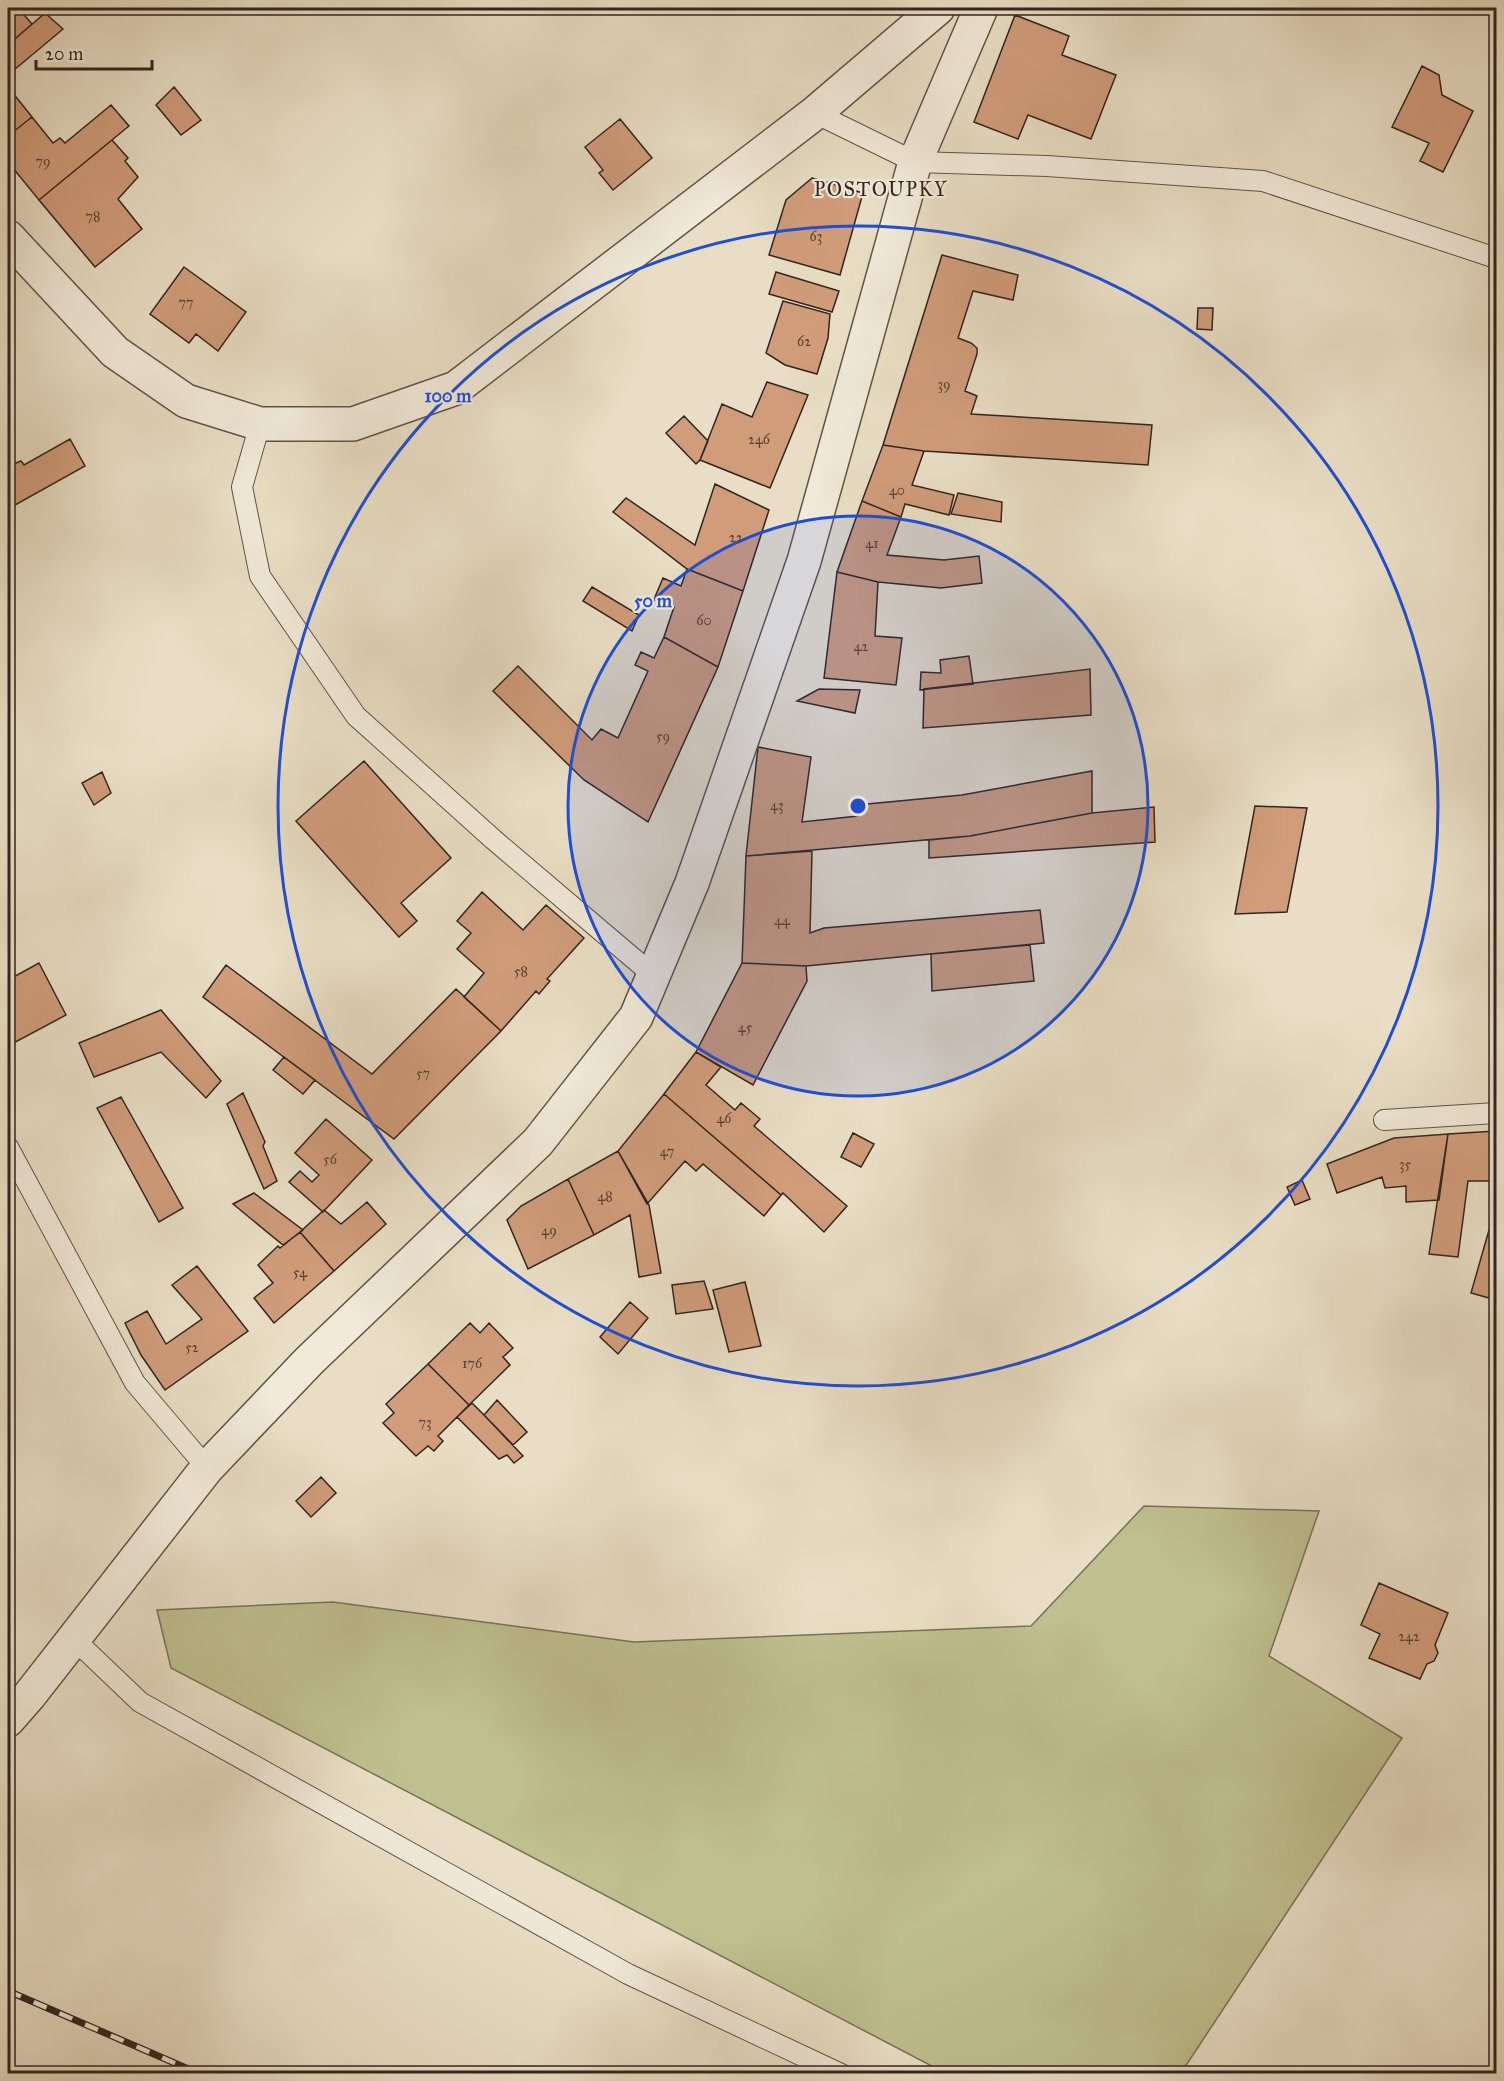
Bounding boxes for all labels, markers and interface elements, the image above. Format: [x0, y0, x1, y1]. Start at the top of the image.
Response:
scale bar [36, 33, 152, 71]
text: 20 m [45, 43, 83, 65]
house number: 79 [36, 153, 51, 170]
district label: POSTOUPKY [814, 177, 948, 201]
house number: 78 [86, 208, 100, 225]
house number: 63 [810, 228, 822, 245]
house number: 77 [179, 294, 193, 311]
house number: 62 [797, 333, 811, 350]
house number: 39 [937, 376, 951, 393]
text: 100 m [425, 385, 472, 407]
house number: 246 [748, 431, 771, 448]
house number: 40 [889, 482, 905, 499]
house number: 22 [729, 529, 743, 546]
house number: 41 [865, 535, 879, 552]
text: 50 m [634, 590, 673, 612]
house number: 60 [696, 612, 712, 629]
house number: 42 [854, 638, 868, 655]
house number: 59 [656, 728, 670, 745]
centre of rings [848, 796, 868, 816]
house number: 43 [770, 797, 784, 814]
house number: 44 [774, 912, 791, 929]
house number: 58 [514, 963, 528, 980]
house number: 45 [738, 1019, 753, 1036]
house number: 57 [416, 1065, 430, 1082]
house number: 46 [717, 1110, 732, 1127]
house number: 47 [660, 1143, 674, 1160]
house number: 56 [323, 1151, 338, 1168]
house number: 35 [1399, 1156, 1412, 1173]
house number: 48 [597, 1188, 613, 1205]
house number: 49 [541, 1222, 557, 1239]
house number: 54 [293, 1264, 308, 1281]
house number: 52 [185, 1339, 199, 1356]
house number: 176 [462, 1355, 483, 1372]
house number: 73 [418, 1414, 432, 1431]
house number: 242 [1398, 1628, 1420, 1645]

